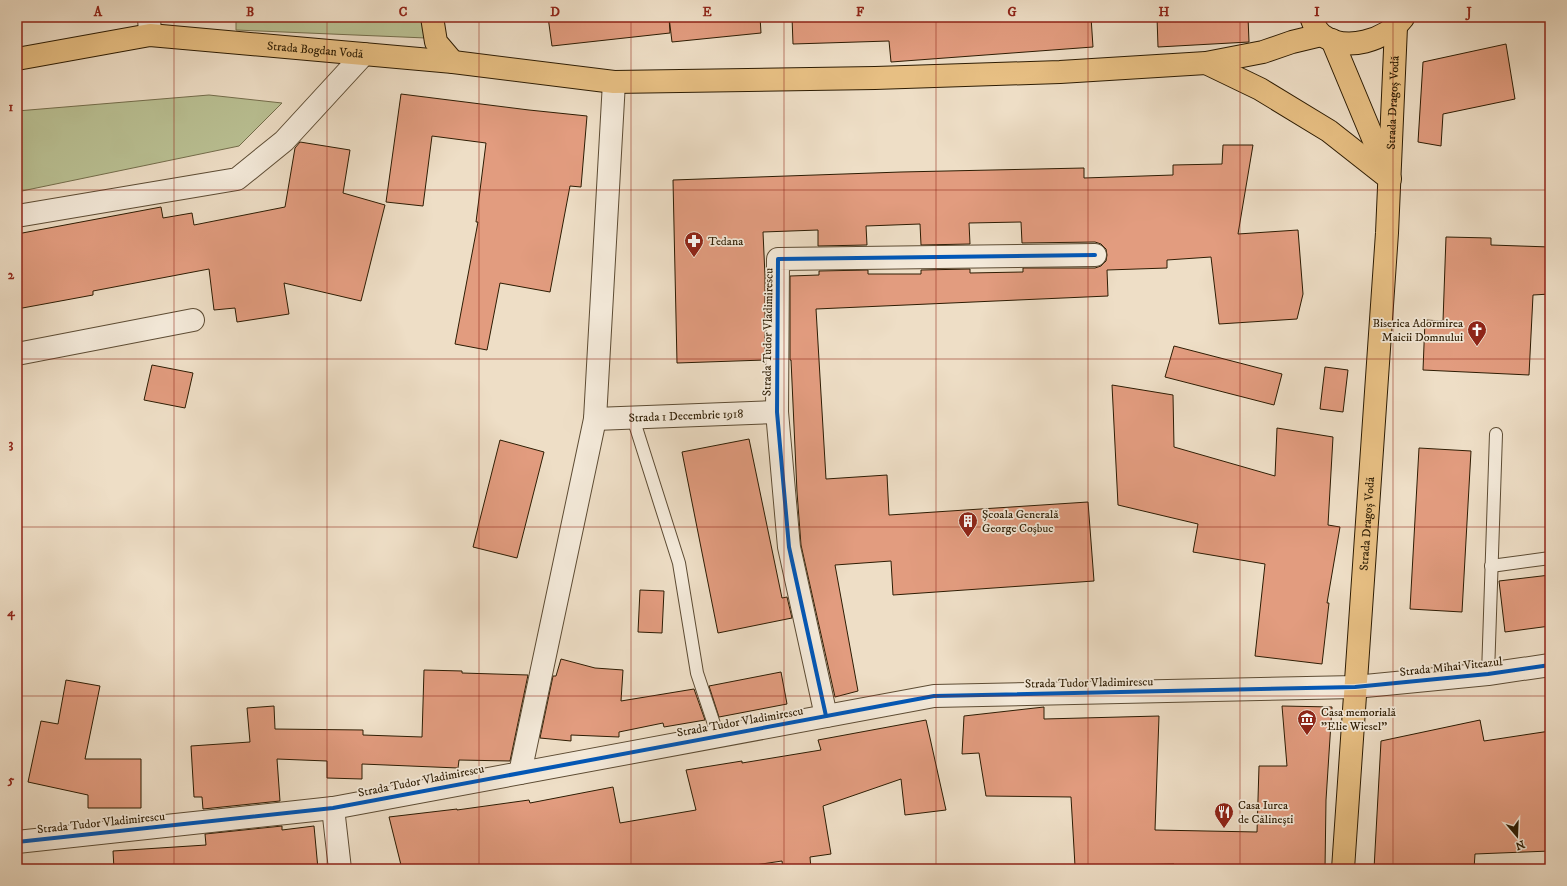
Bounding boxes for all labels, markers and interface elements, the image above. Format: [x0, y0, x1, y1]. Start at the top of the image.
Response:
text: A [93, 4, 103, 20]
text: B [246, 4, 254, 20]
text: C [399, 4, 408, 20]
text: D [550, 4, 560, 20]
text: E [702, 4, 712, 20]
text: F [856, 4, 865, 20]
text: G [1007, 4, 1017, 20]
text: H [1159, 4, 1170, 20]
text: I [1314, 4, 1320, 20]
text: J [1464, 4, 1472, 21]
street label: Strada Bogdan Vodă [266, 38, 365, 62]
street label: Strada Dragoș Vodă [1383, 54, 1402, 150]
text: 1 [9, 99, 14, 115]
pharmacy icon: Tedana [683, 230, 705, 258]
place label: Tedana [708, 234, 744, 249]
text: 2 [8, 267, 15, 283]
street label: Strada Tudor Vladimirescu [759, 268, 777, 396]
place label: Biserica Adormirea Maicii Domnului [1372, 316, 1464, 345]
church icon: Biserica Adormirea Maicii Domnului [1466, 319, 1488, 347]
street label: Strada 1 Decembrie 1918 [628, 406, 744, 425]
text: 3 [9, 436, 14, 452]
street label: Strada Dragoș Vodă [1356, 475, 1378, 571]
place label: Școala Generală George Coșbuc [982, 507, 1059, 536]
building icon: Școala Generală George Coșbuc [957, 510, 979, 538]
text: 4 [6, 604, 15, 621]
street label: Strada Mihai Viteazul [1399, 654, 1504, 680]
street label: Strada Tudor Vladimirescu [1025, 674, 1153, 692]
street label: Strada Tudor Vladimirescu [676, 703, 805, 741]
place label: Casa memorială "Elie Wiesel" [1321, 705, 1397, 734]
museum icon: Casa memorială "Elie Wiesel" [1296, 708, 1318, 736]
street label: Strada Tudor Vladimirescu [357, 761, 486, 801]
text: 5 [7, 772, 15, 788]
place label: Casa Iurca de Călinești [1238, 798, 1293, 827]
restaurant icon: Casa Iurca de Călinești [1213, 801, 1235, 829]
street label: Strada Tudor Vladimirescu [36, 809, 166, 837]
north arrow [1497, 816, 1537, 856]
text: N [1513, 836, 1526, 853]

